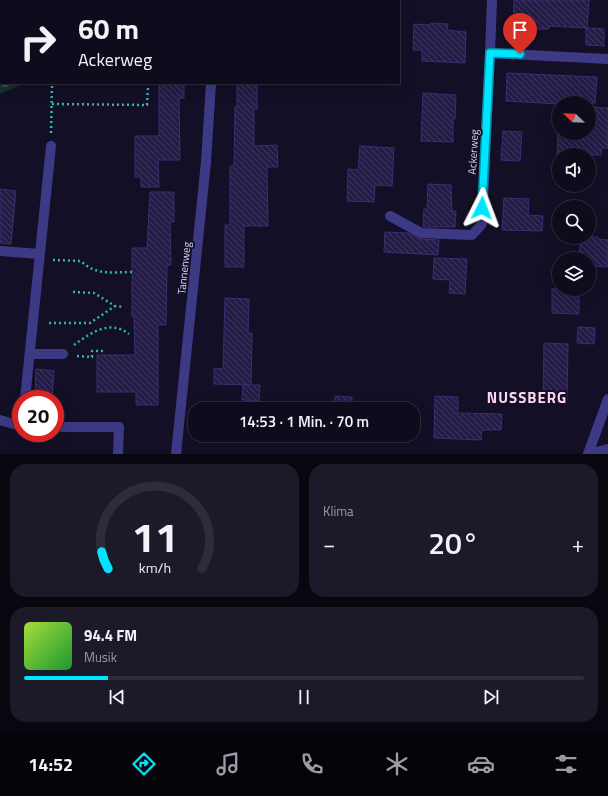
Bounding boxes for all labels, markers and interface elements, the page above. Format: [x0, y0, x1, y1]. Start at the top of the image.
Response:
text: 60 m [78, 7, 139, 50]
pin [503, 13, 537, 54]
icon: right [12, 16, 64, 68]
icon: arrive [509, 19, 531, 41]
text: Ackerweg [78, 46, 152, 73]
north arrow [552, 96, 596, 140]
map controls [552, 96, 596, 296]
street label: Ackerweg [464, 129, 482, 175]
button: sound [552, 148, 596, 192]
position arrow [461, 187, 503, 229]
button: search [552, 200, 596, 244]
street label: Tannenweg [173, 240, 195, 295]
button: layers [552, 252, 596, 296]
district label: NUSSBERG [487, 386, 567, 409]
speed limit sign: 20 [12, 390, 64, 442]
text: 14:53 · 1 Min. · 70 m [239, 410, 369, 433]
text: Klima [323, 501, 354, 521]
text: 11 [131, 504, 178, 567]
text: 20° [428, 520, 479, 566]
text: − [323, 527, 335, 561]
text: + [572, 527, 584, 561]
text: km/h [138, 556, 171, 578]
text: 94.4 FM [84, 624, 137, 647]
text: Musik [84, 647, 117, 667]
icon: previous [106, 686, 128, 708]
icon: pause [293, 686, 315, 708]
icon: next [480, 686, 502, 708]
icon: directions [130, 750, 158, 778]
icon: music [214, 750, 242, 778]
icon: phone [298, 750, 326, 778]
icon: climate [383, 750, 411, 778]
icon: car [467, 750, 495, 778]
icon: filters [552, 750, 580, 778]
text: 14:52 [28, 751, 73, 778]

